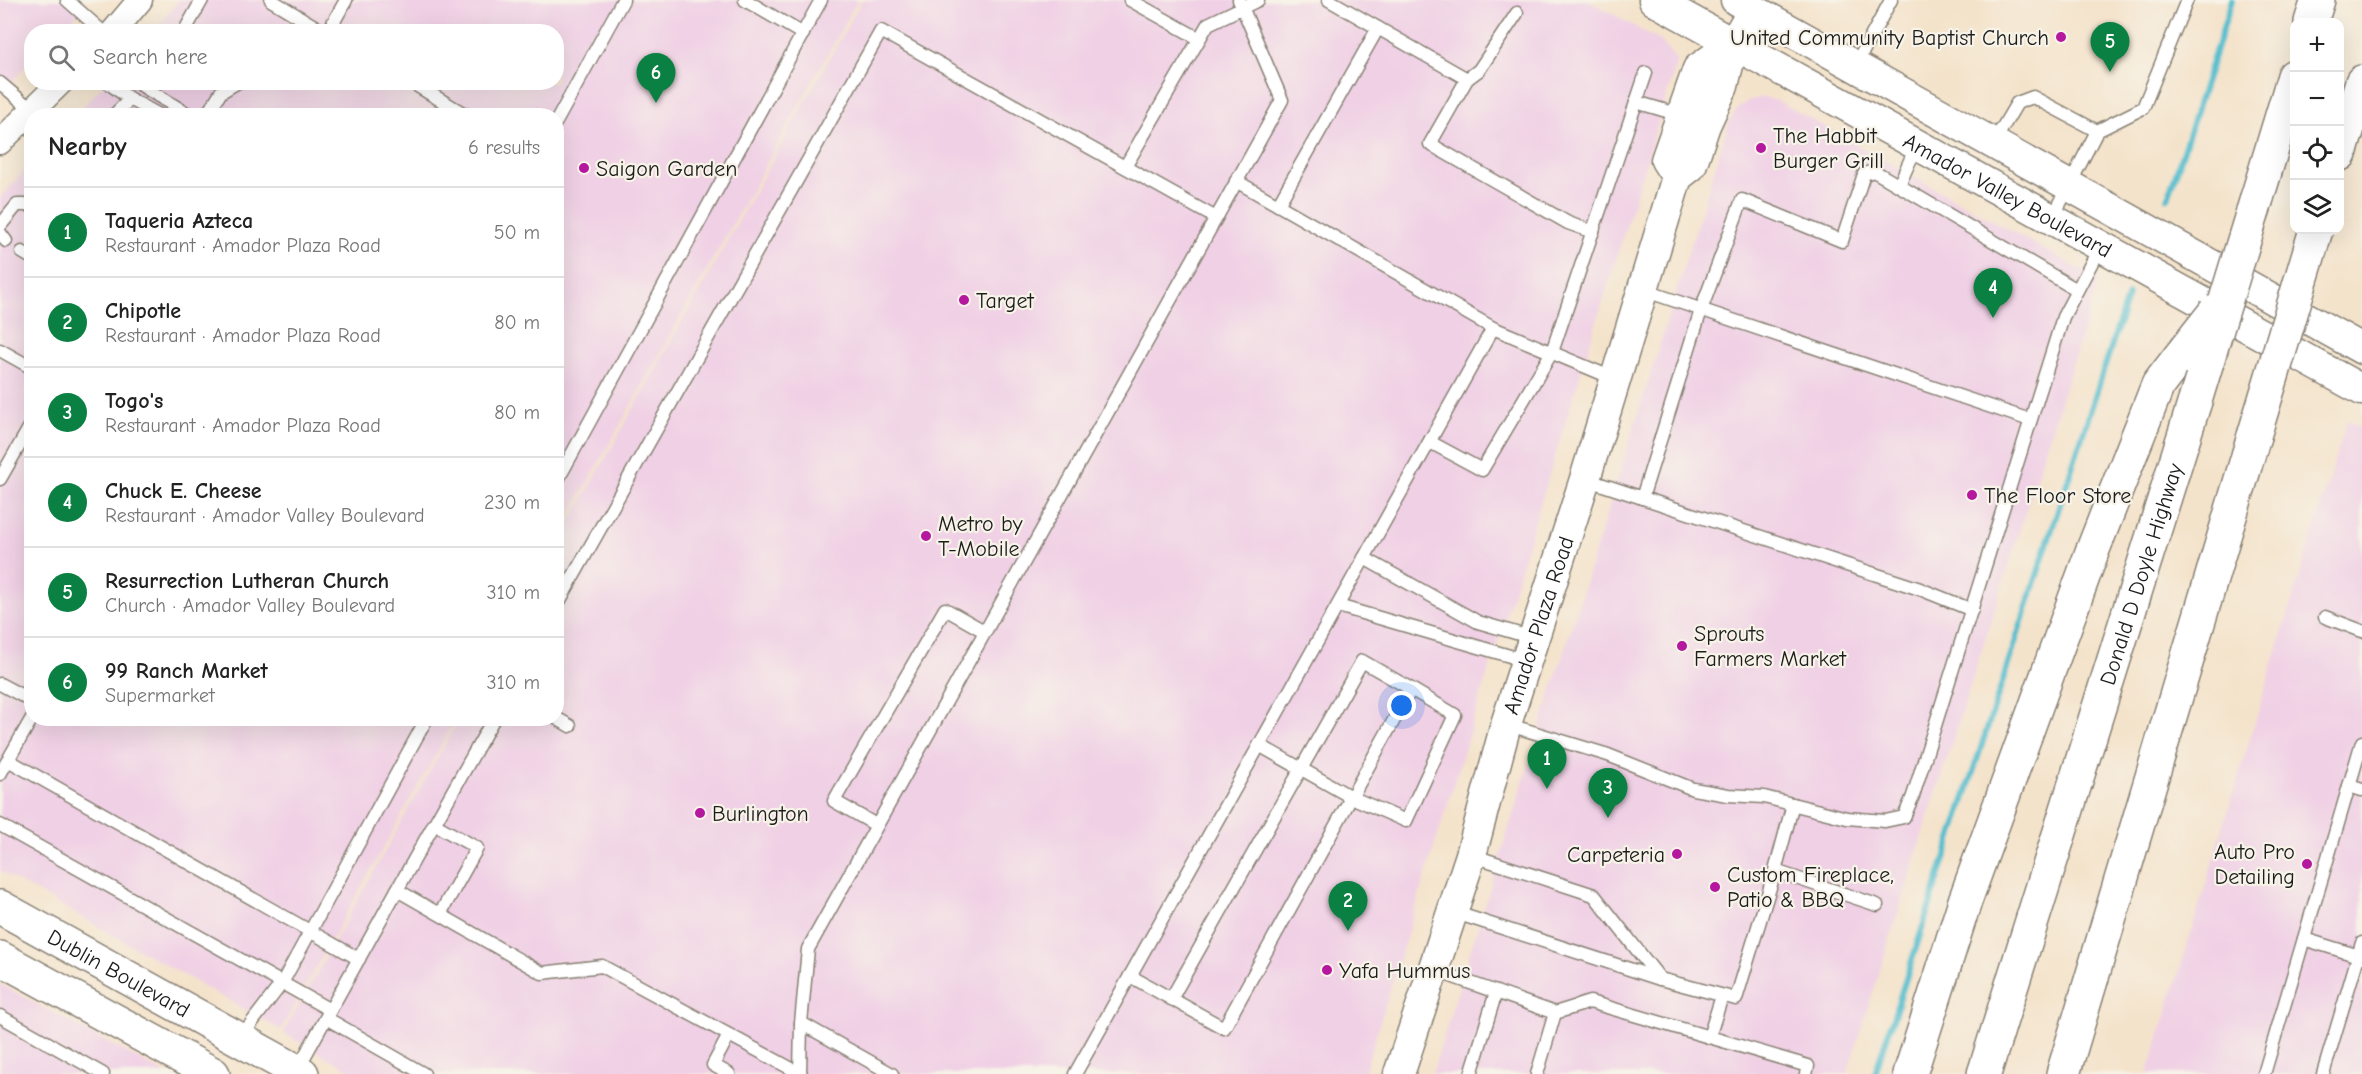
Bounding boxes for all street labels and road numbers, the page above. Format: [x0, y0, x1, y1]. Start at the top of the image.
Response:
street label: Amador Valley Boulevard [1899, 128, 2116, 264]
street label: Donald D Doyle Highway [2095, 460, 2189, 688]
street label: Amador Plaza Road [1498, 533, 1580, 718]
street label: Dublin Boulevard [43, 924, 194, 1023]

